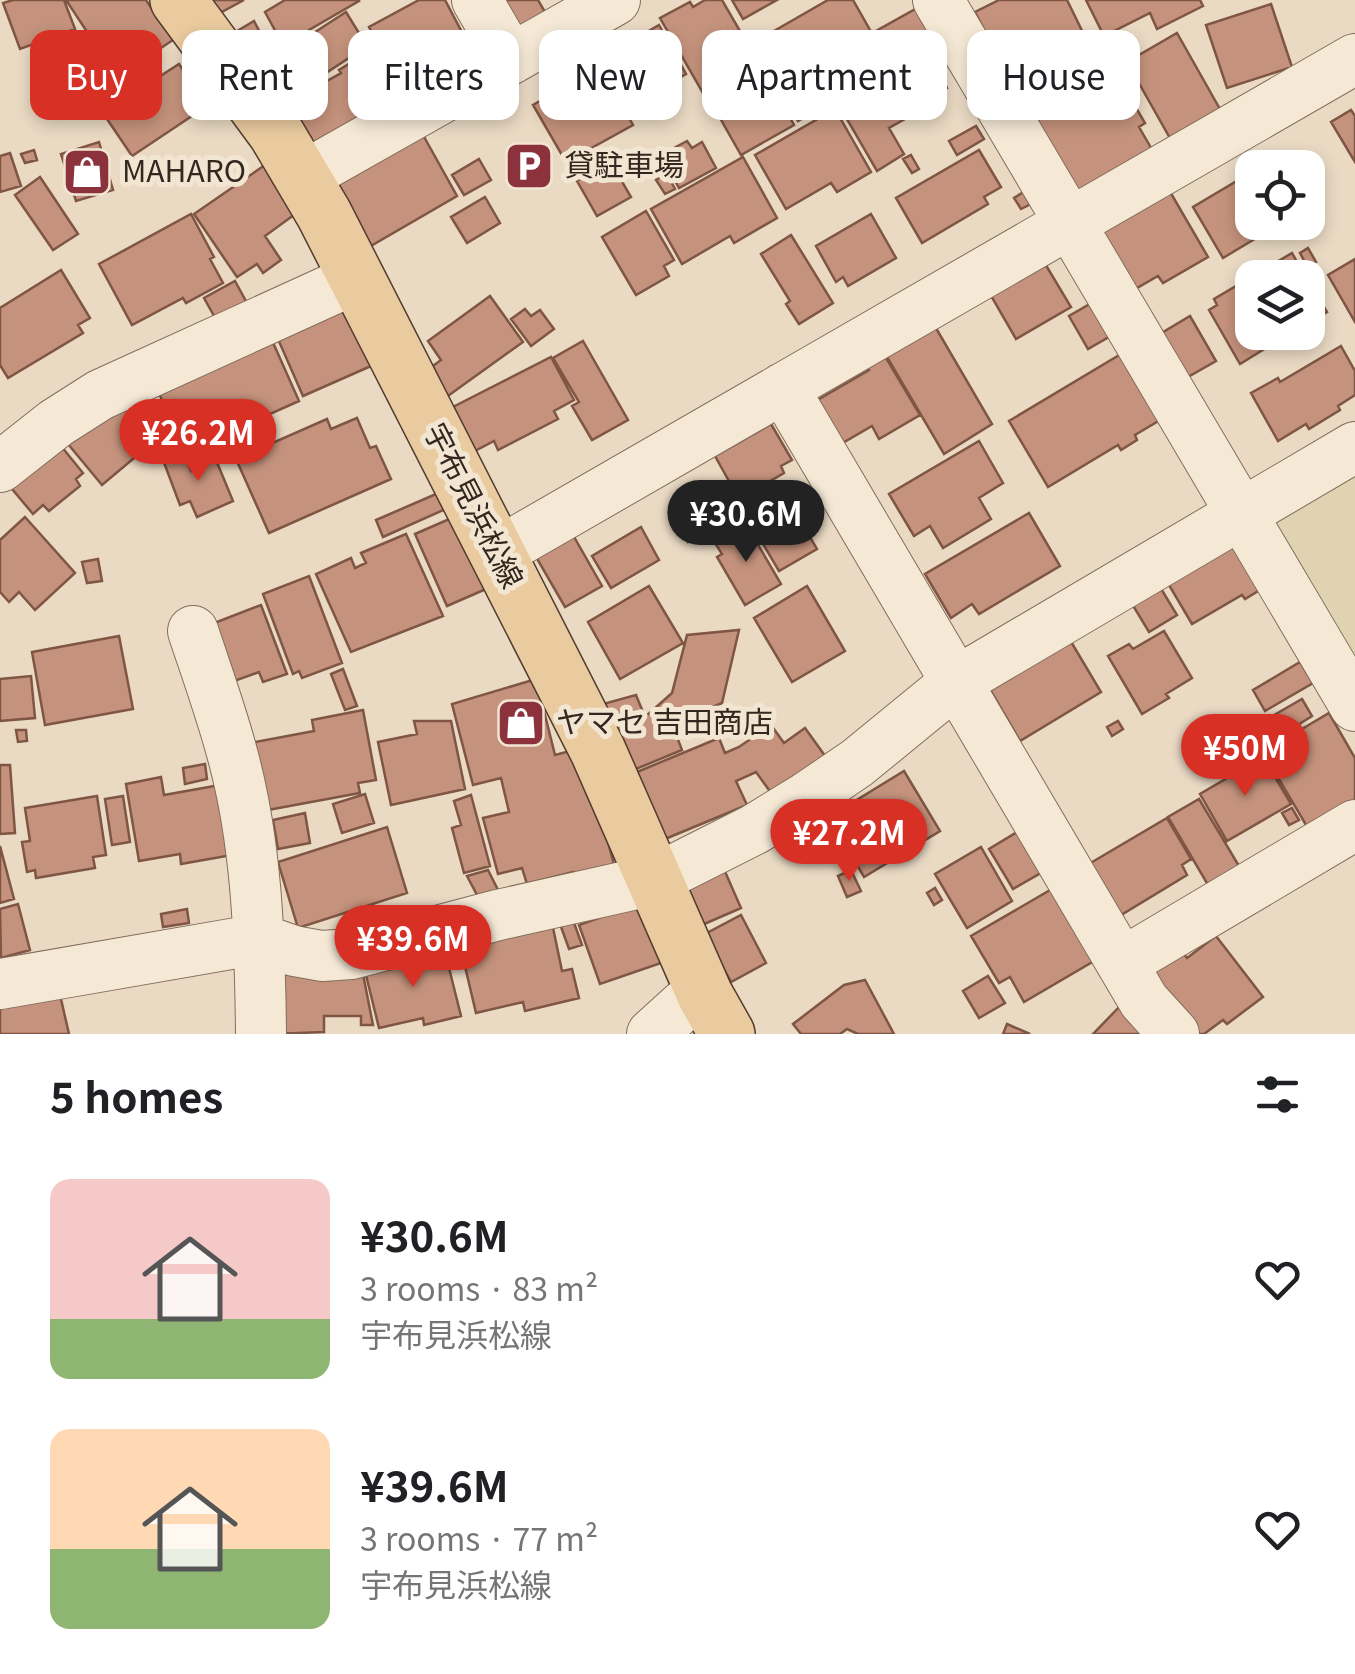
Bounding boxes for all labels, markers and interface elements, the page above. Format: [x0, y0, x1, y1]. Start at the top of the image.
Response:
chip: Buy [30, 30, 162, 120]
chip: Rent [182, 30, 328, 120]
chip: Filters [348, 30, 519, 120]
chip: New [539, 30, 682, 120]
chip: Apartment [702, 30, 947, 120]
chip: House [967, 30, 1140, 120]
parking icon: 貸駐車場 [503, 140, 555, 192]
place label: 貸駐車場 [564, 141, 684, 185]
shop icon: MAHARO [61, 146, 113, 198]
place label: MAHARO [122, 147, 246, 191]
map controls [1235, 150, 1325, 350]
button: locate [1235, 150, 1325, 240]
button: layers [1235, 260, 1325, 350]
pin: ¥26.2M [117, 399, 279, 484]
text: ¥26.2M [141, 408, 255, 454]
street label: 宇布見浜松線 [415, 414, 536, 595]
pin: ¥30.6M [665, 480, 827, 565]
text: ¥30.6M [689, 489, 803, 535]
shop icon: ヤマセ 吉田商店 [495, 697, 547, 749]
place label: ヤマセ 吉田商店 [556, 698, 773, 742]
pin: ¥50M [1186, 714, 1304, 799]
text: ¥50M [1203, 723, 1287, 769]
pin: ¥27.2M [768, 799, 930, 884]
text: ¥27.2M [792, 808, 906, 854]
pin: ¥39.6M [332, 905, 494, 990]
text: ¥39.6M [356, 914, 470, 960]
text: 5 homes [50, 1064, 223, 1125]
icon: filters [1250, 1067, 1305, 1122]
text: ¥30.6M [360, 1203, 509, 1264]
icon: home [130, 1219, 250, 1339]
icon: heart [1250, 1252, 1305, 1307]
text: 3 rooms · 83 m² [360, 1264, 598, 1310]
text: 宇布見浜松線 [360, 1310, 552, 1356]
text: ¥39.6M [360, 1453, 509, 1514]
icon: home [130, 1469, 250, 1589]
icon: heart [1250, 1502, 1305, 1557]
text: 3 rooms · 77 m² [360, 1514, 598, 1560]
text: 宇布見浜松線 [360, 1560, 552, 1606]

